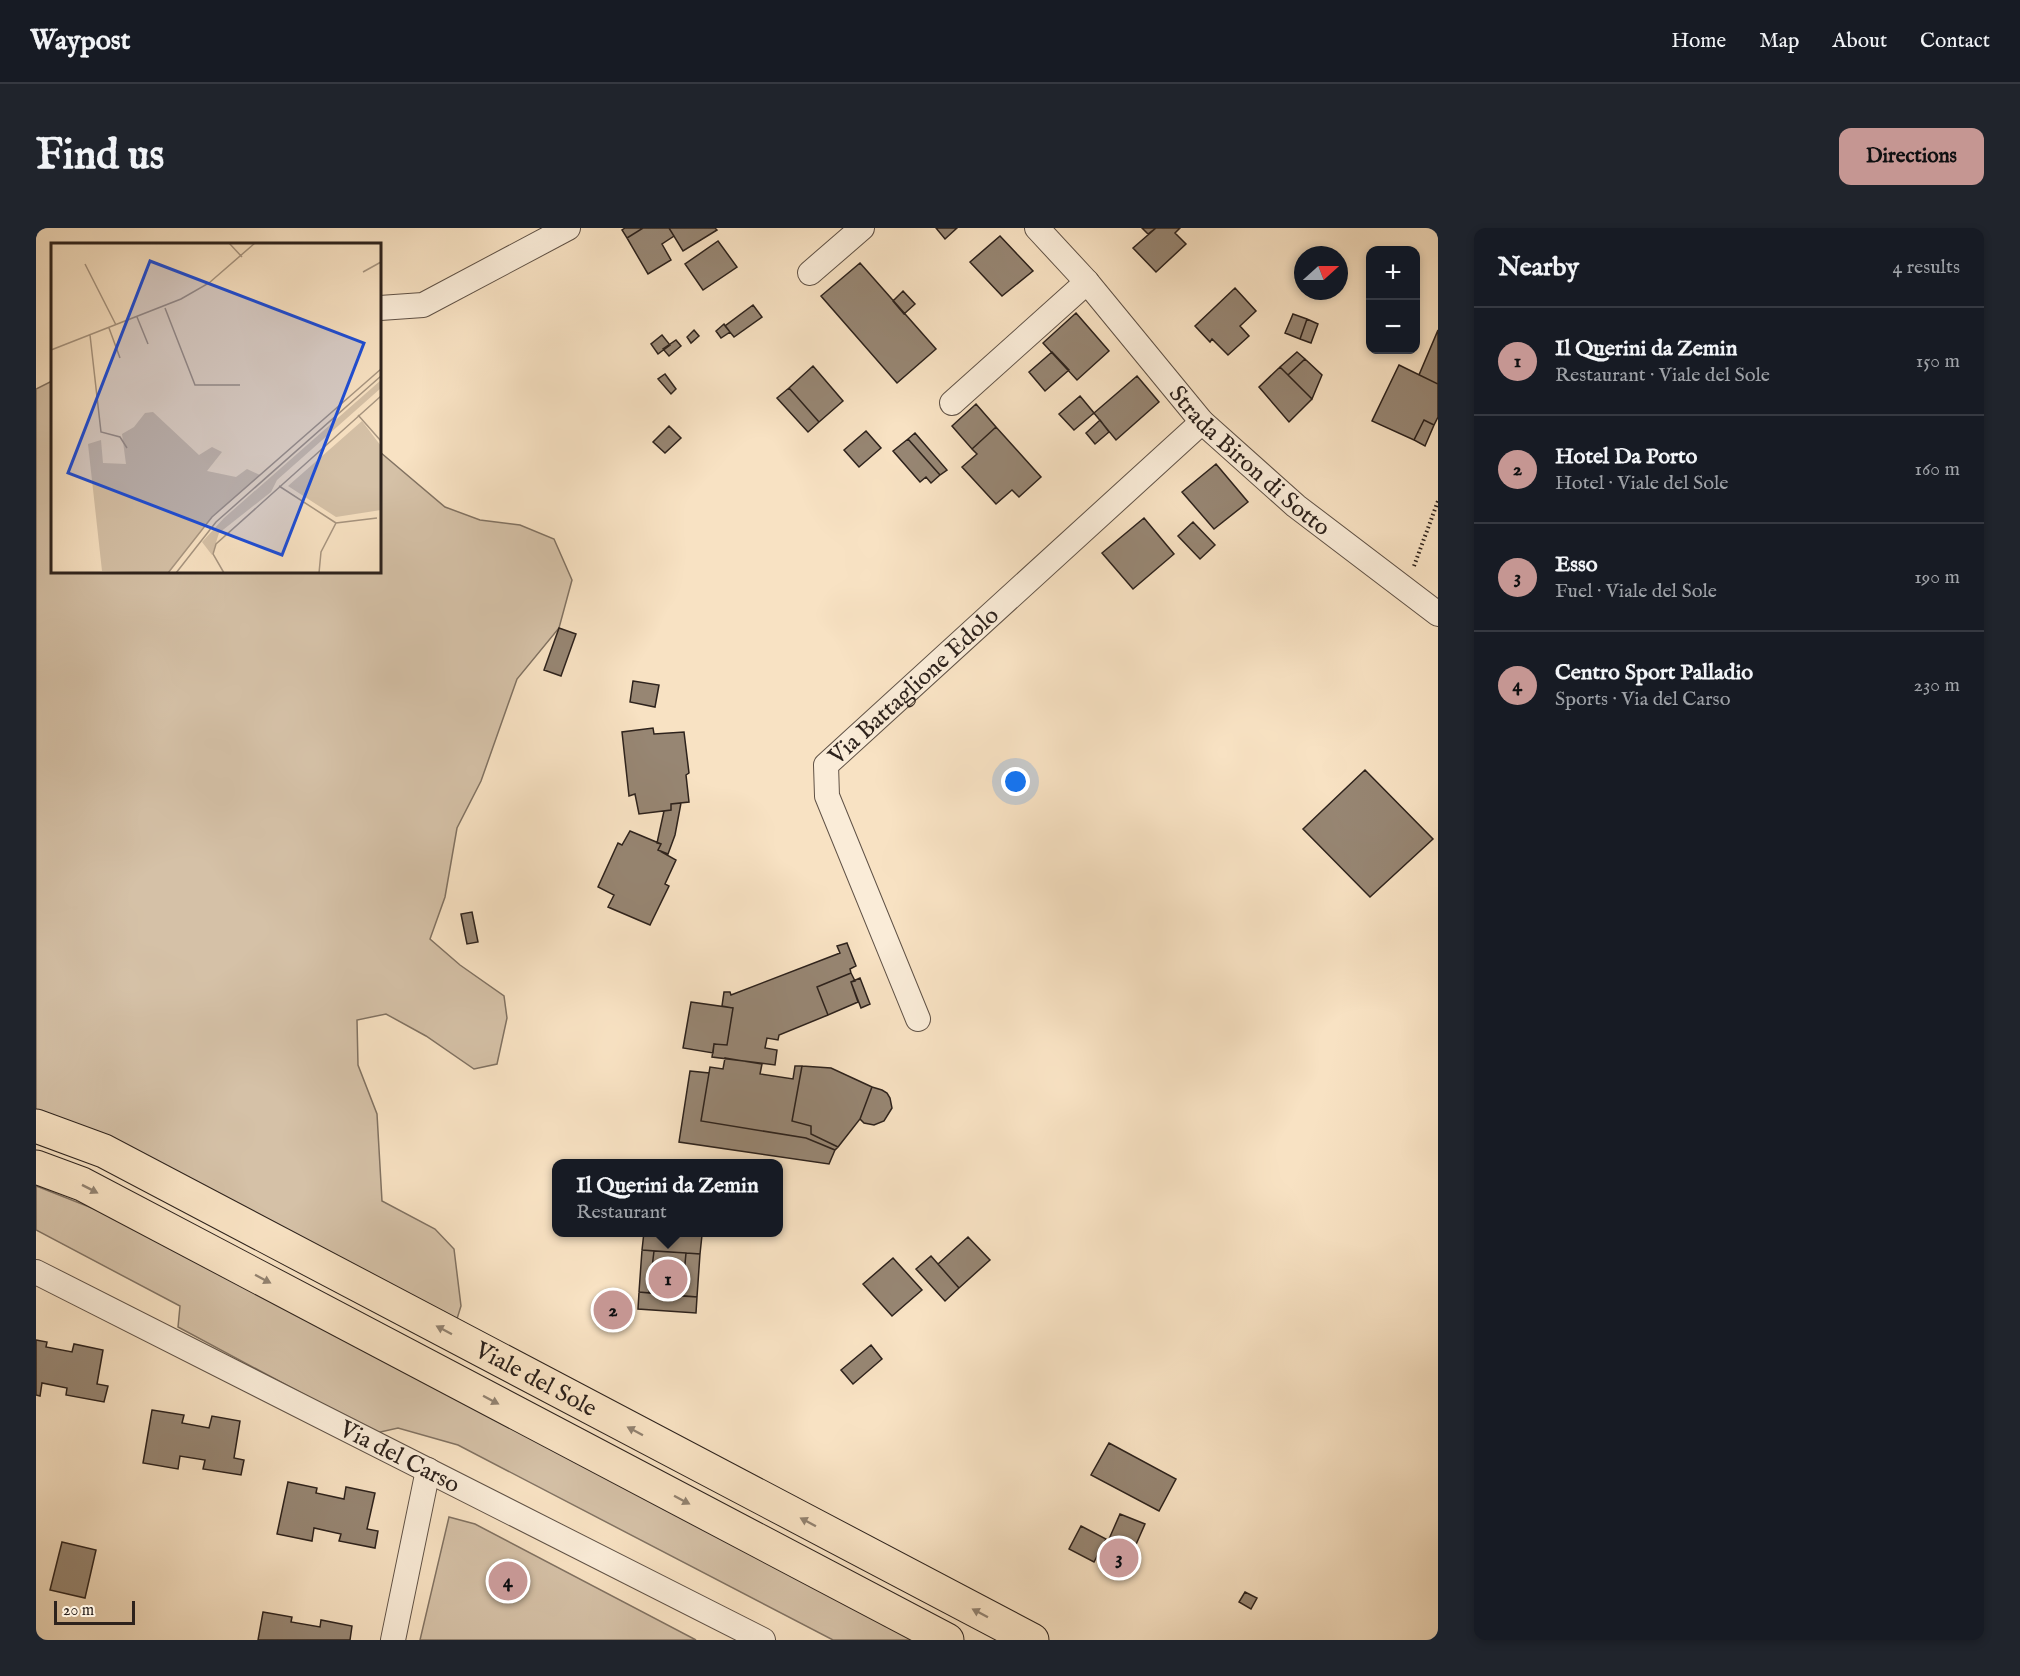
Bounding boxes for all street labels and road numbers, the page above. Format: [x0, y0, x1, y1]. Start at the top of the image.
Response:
street label: Strada Biron di Sotto [1161, 380, 1336, 544]
street label: Via Battaglione Edolo [822, 601, 1006, 773]
street label: Viale del Sole [468, 1335, 602, 1425]
street label: Via del Carso [333, 1414, 465, 1501]

